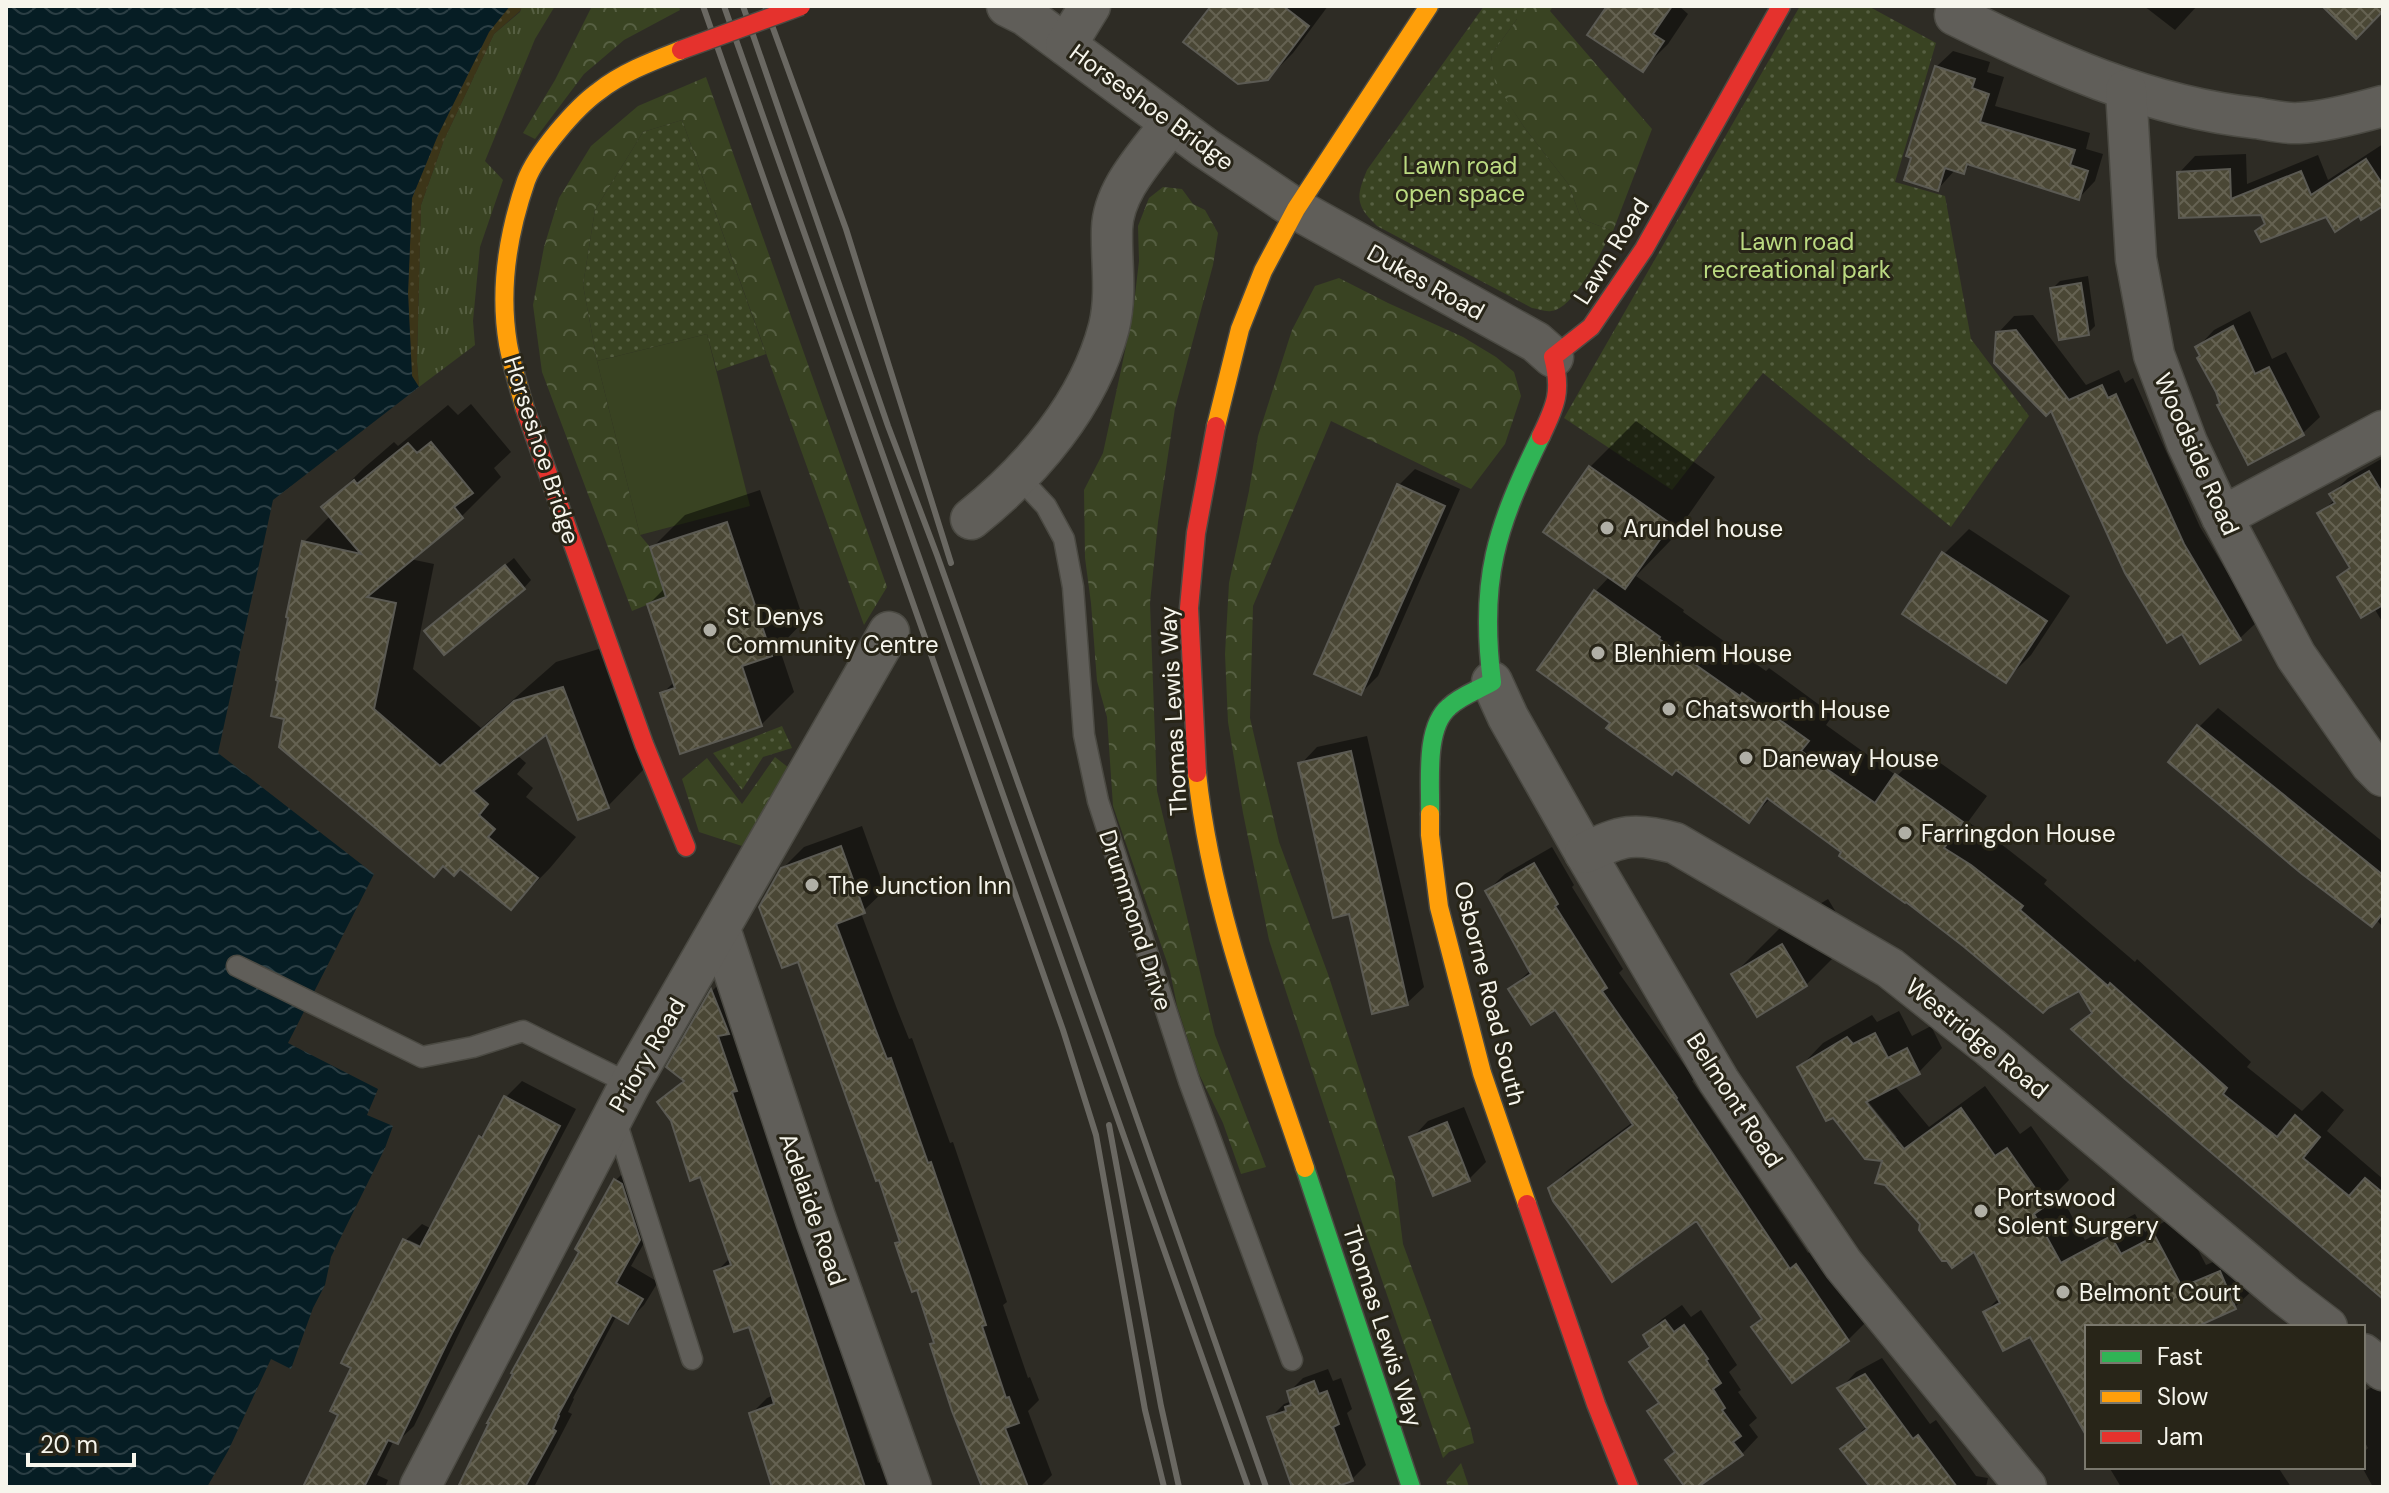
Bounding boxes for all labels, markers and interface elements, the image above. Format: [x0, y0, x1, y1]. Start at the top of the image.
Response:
street label: Horseshoe Bridge [1064, 37, 1240, 177]
park label: Lawn road open space [1395, 150, 1525, 209]
street label: Lawn Road [1566, 192, 1656, 310]
park label: Lawn road recreational park [1703, 226, 1891, 285]
street label: Dukes Road [1362, 237, 1490, 327]
street label: Horseshoe Bridge [497, 352, 587, 548]
street label: Woodside Road [2147, 368, 2247, 540]
place label: Arundel house [1623, 513, 1783, 544]
marker: Arundel house [1598, 519, 1616, 537]
place label: St Denys Community Centre [726, 601, 939, 660]
street label: Thomas Lewis Way [1152, 605, 1194, 817]
marker: St Denys Community Centre [701, 621, 719, 639]
place label: Blenhiem House [1614, 638, 1792, 669]
marker: Blenhiem House [1589, 644, 1607, 662]
place label: Chatsworth House [1685, 694, 1890, 725]
marker: Chatsworth House [1660, 700, 1678, 718]
place label: Daneway House [1762, 743, 1939, 774]
marker: Daneway House [1737, 749, 1755, 767]
place label: Farringdon House [1921, 818, 2116, 849]
marker: Farringdon House [1896, 824, 1914, 842]
street label: Drummond Drive [1092, 826, 1180, 1014]
place label: The Junction Inn [828, 870, 1011, 901]
marker: The Junction Inn [803, 876, 821, 894]
street label: Osborne Road South [1447, 878, 1533, 1108]
street label: Westridge Road [1899, 971, 2055, 1105]
street label: Priory Road [602, 992, 692, 1118]
street label: Belmont Road [1680, 1027, 1790, 1173]
street label: Adelaide Road [772, 1129, 854, 1289]
place label: Portswood Solent Surgery [1997, 1182, 2159, 1241]
marker: Portswood Solent Surgery [1972, 1202, 1990, 1220]
street label: Thomas Lewis Way [1336, 1221, 1430, 1431]
place label: Belmont Court [2079, 1277, 2241, 1308]
marker: Belmont Court [2054, 1283, 2072, 1301]
legend [2085, 1325, 2365, 1469]
text: Fast [2157, 1341, 2203, 1372]
text: Slow [2157, 1381, 2208, 1412]
scale bar [28, 1417, 134, 1467]
text: Jam [2157, 1421, 2203, 1452]
text: 20 m [40, 1429, 98, 1460]

